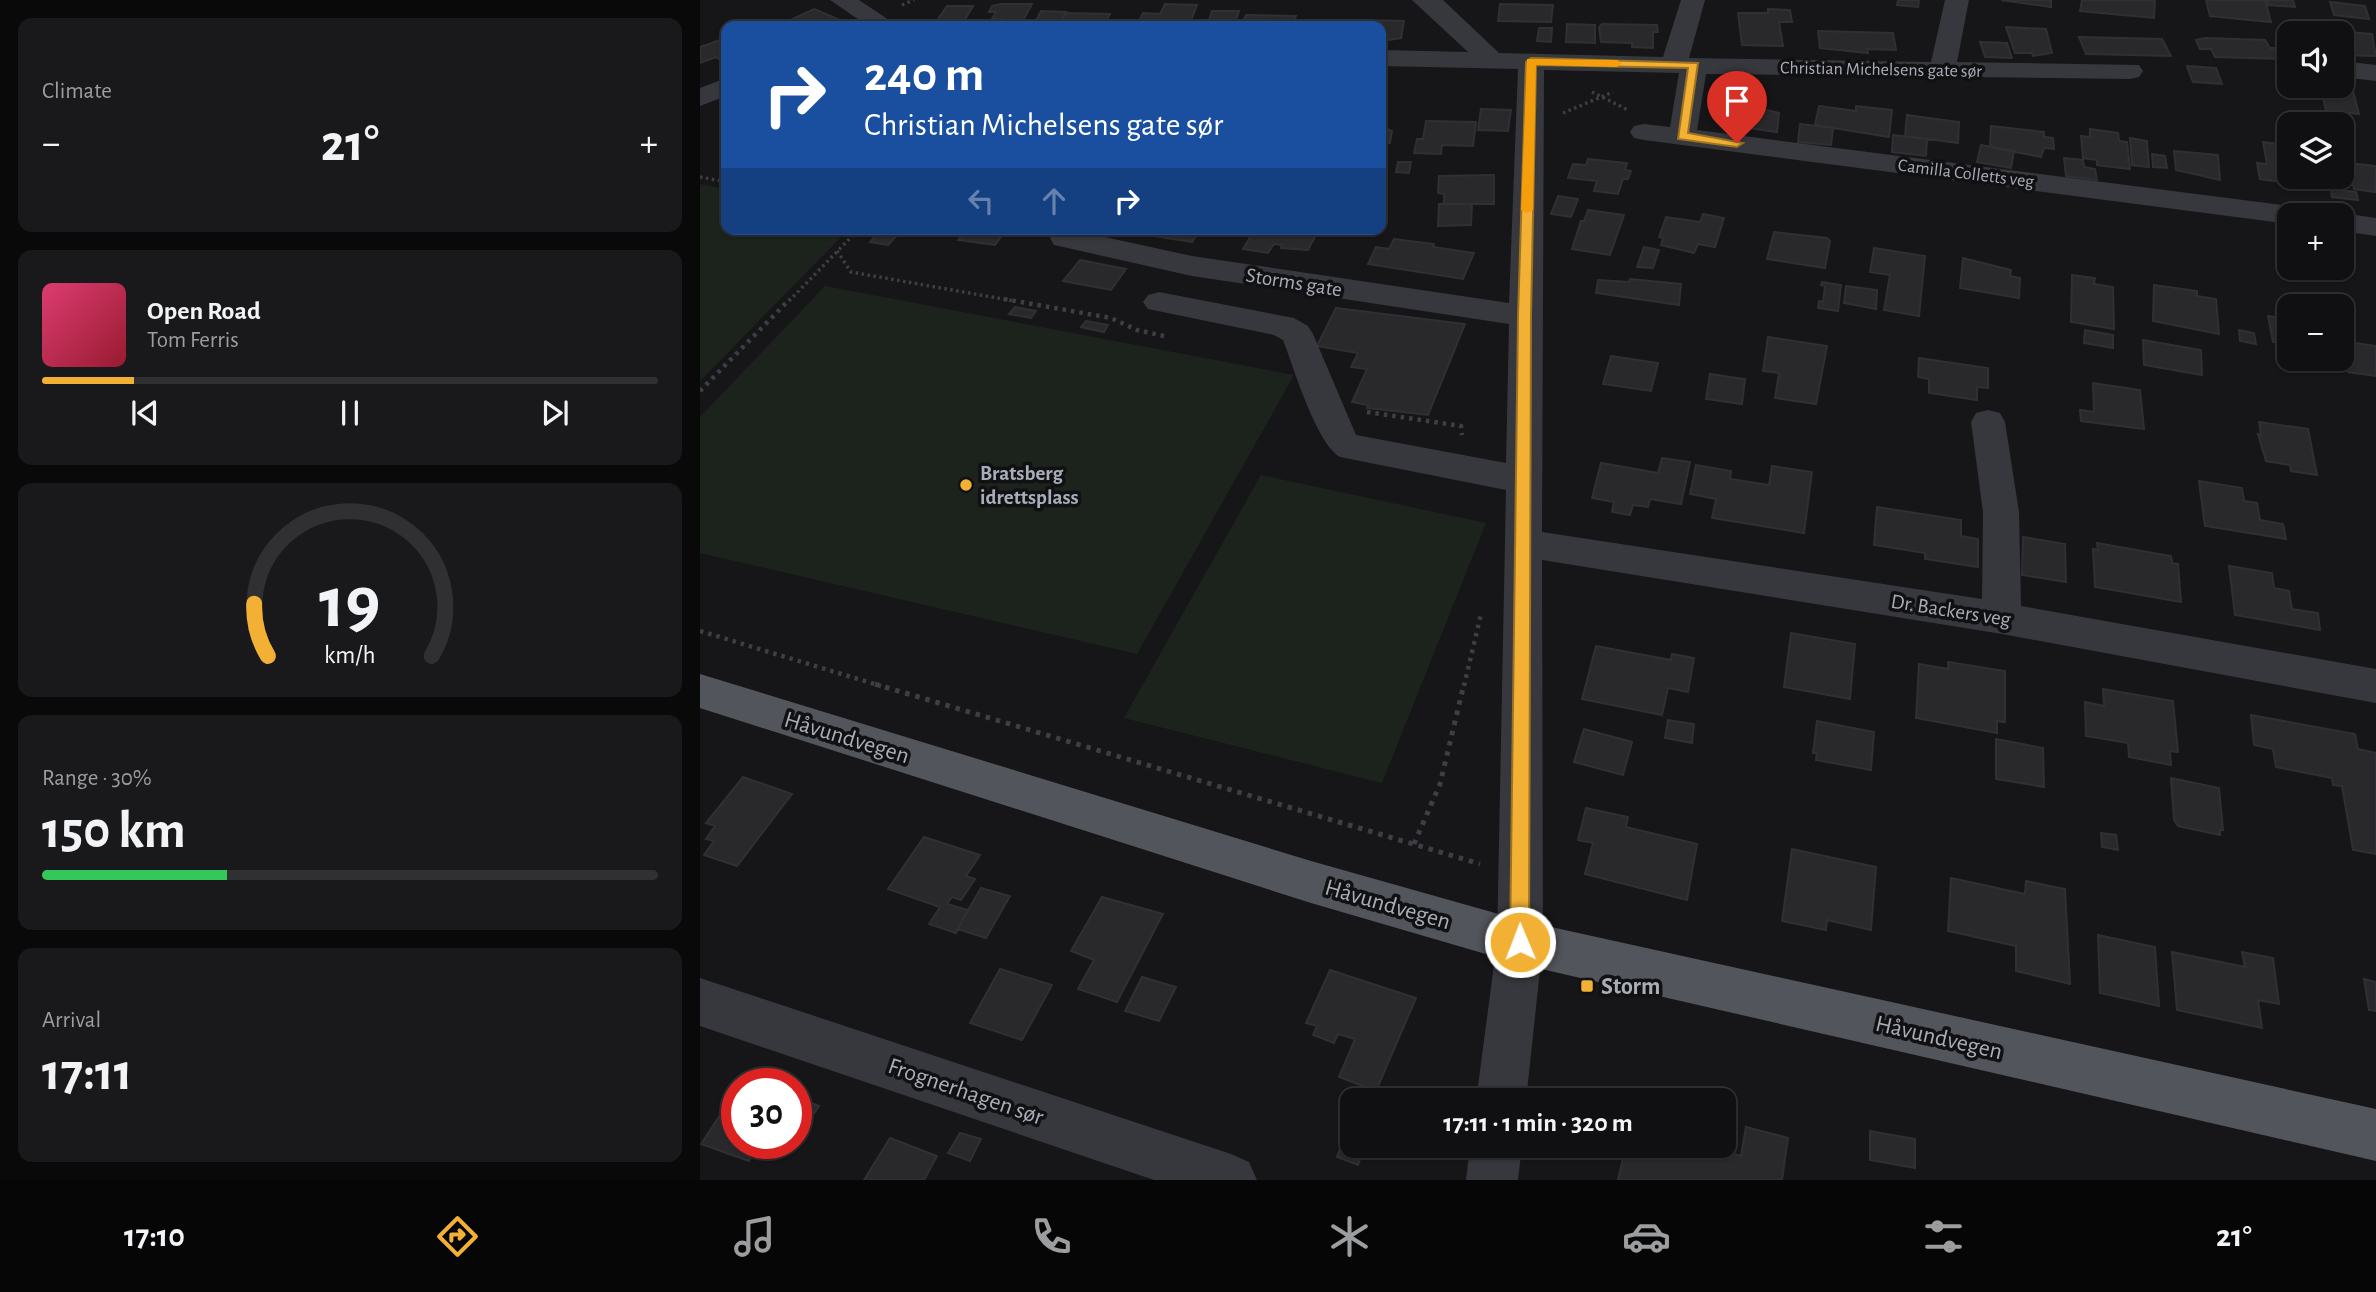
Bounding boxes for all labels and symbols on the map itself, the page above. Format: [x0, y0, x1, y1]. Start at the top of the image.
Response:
street label: Christian Michelsens gate sør [1780, 59, 1982, 81]
pin [1707, 71, 1767, 143]
street label: Camilla Colletts veg [1897, 157, 2035, 191]
street label: Storms gate [1244, 265, 1343, 300]
place label: Bratsberg idrettsplass [980, 463, 1079, 508]
marker: Bratsberg idrettsplass [958, 477, 974, 493]
street label: Dr. Backers veg [1889, 591, 2013, 630]
street label: Håvundvegen [781, 708, 912, 768]
street label: Håvundvegen [1322, 876, 1453, 934]
position arrow [1483, 905, 1557, 979]
place label: Storm [1601, 975, 1660, 999]
marker: Storm [1579, 978, 1595, 994]
street label: Håvundvegen [1873, 1012, 2005, 1064]
street label: Frognerhagen sør [885, 1054, 1047, 1130]
speed limit sign: 30 [721, 1068, 812, 1159]

